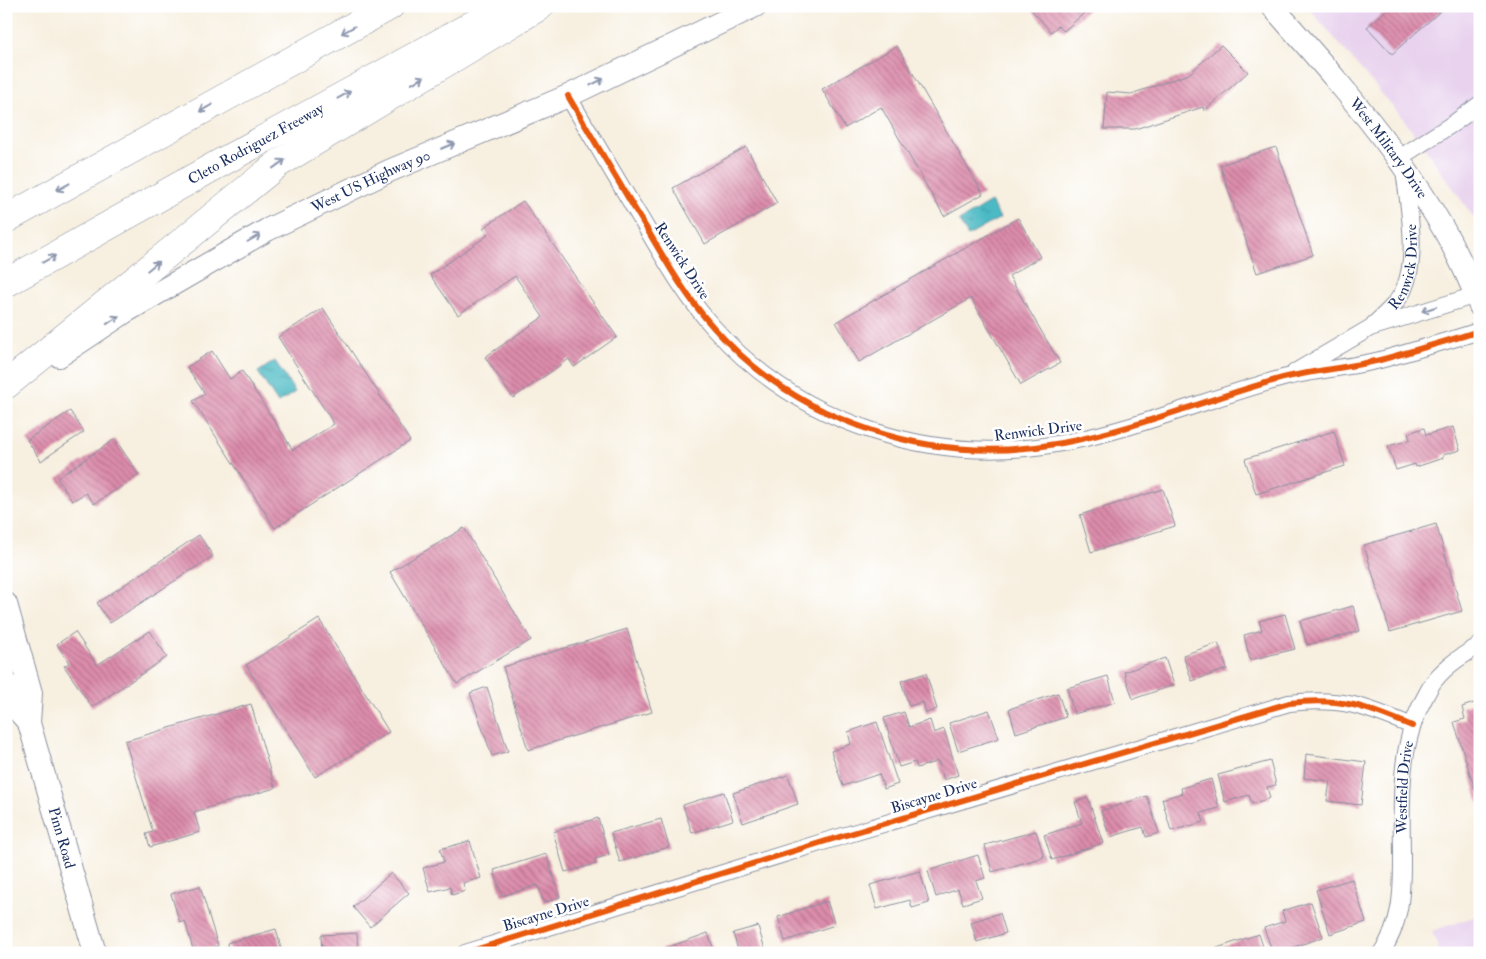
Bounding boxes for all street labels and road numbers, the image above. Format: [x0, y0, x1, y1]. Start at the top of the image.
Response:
street label: West Military Drive [1345, 93, 1432, 202]
street label: Cleto Rodriguez Freeway [185, 99, 327, 189]
street label: West US Highway 90 [307, 145, 433, 217]
street label: Renwick Drive [650, 219, 714, 303]
street label: Renwick Drive [1384, 223, 1421, 314]
street label: Renwick Drive [993, 416, 1083, 446]
street label: Westfield Drive [1392, 739, 1418, 835]
street label: Biscayne Drive [889, 774, 979, 818]
street label: Pinn Road [44, 805, 80, 871]
street label: Biscayne Drive [501, 892, 591, 936]

